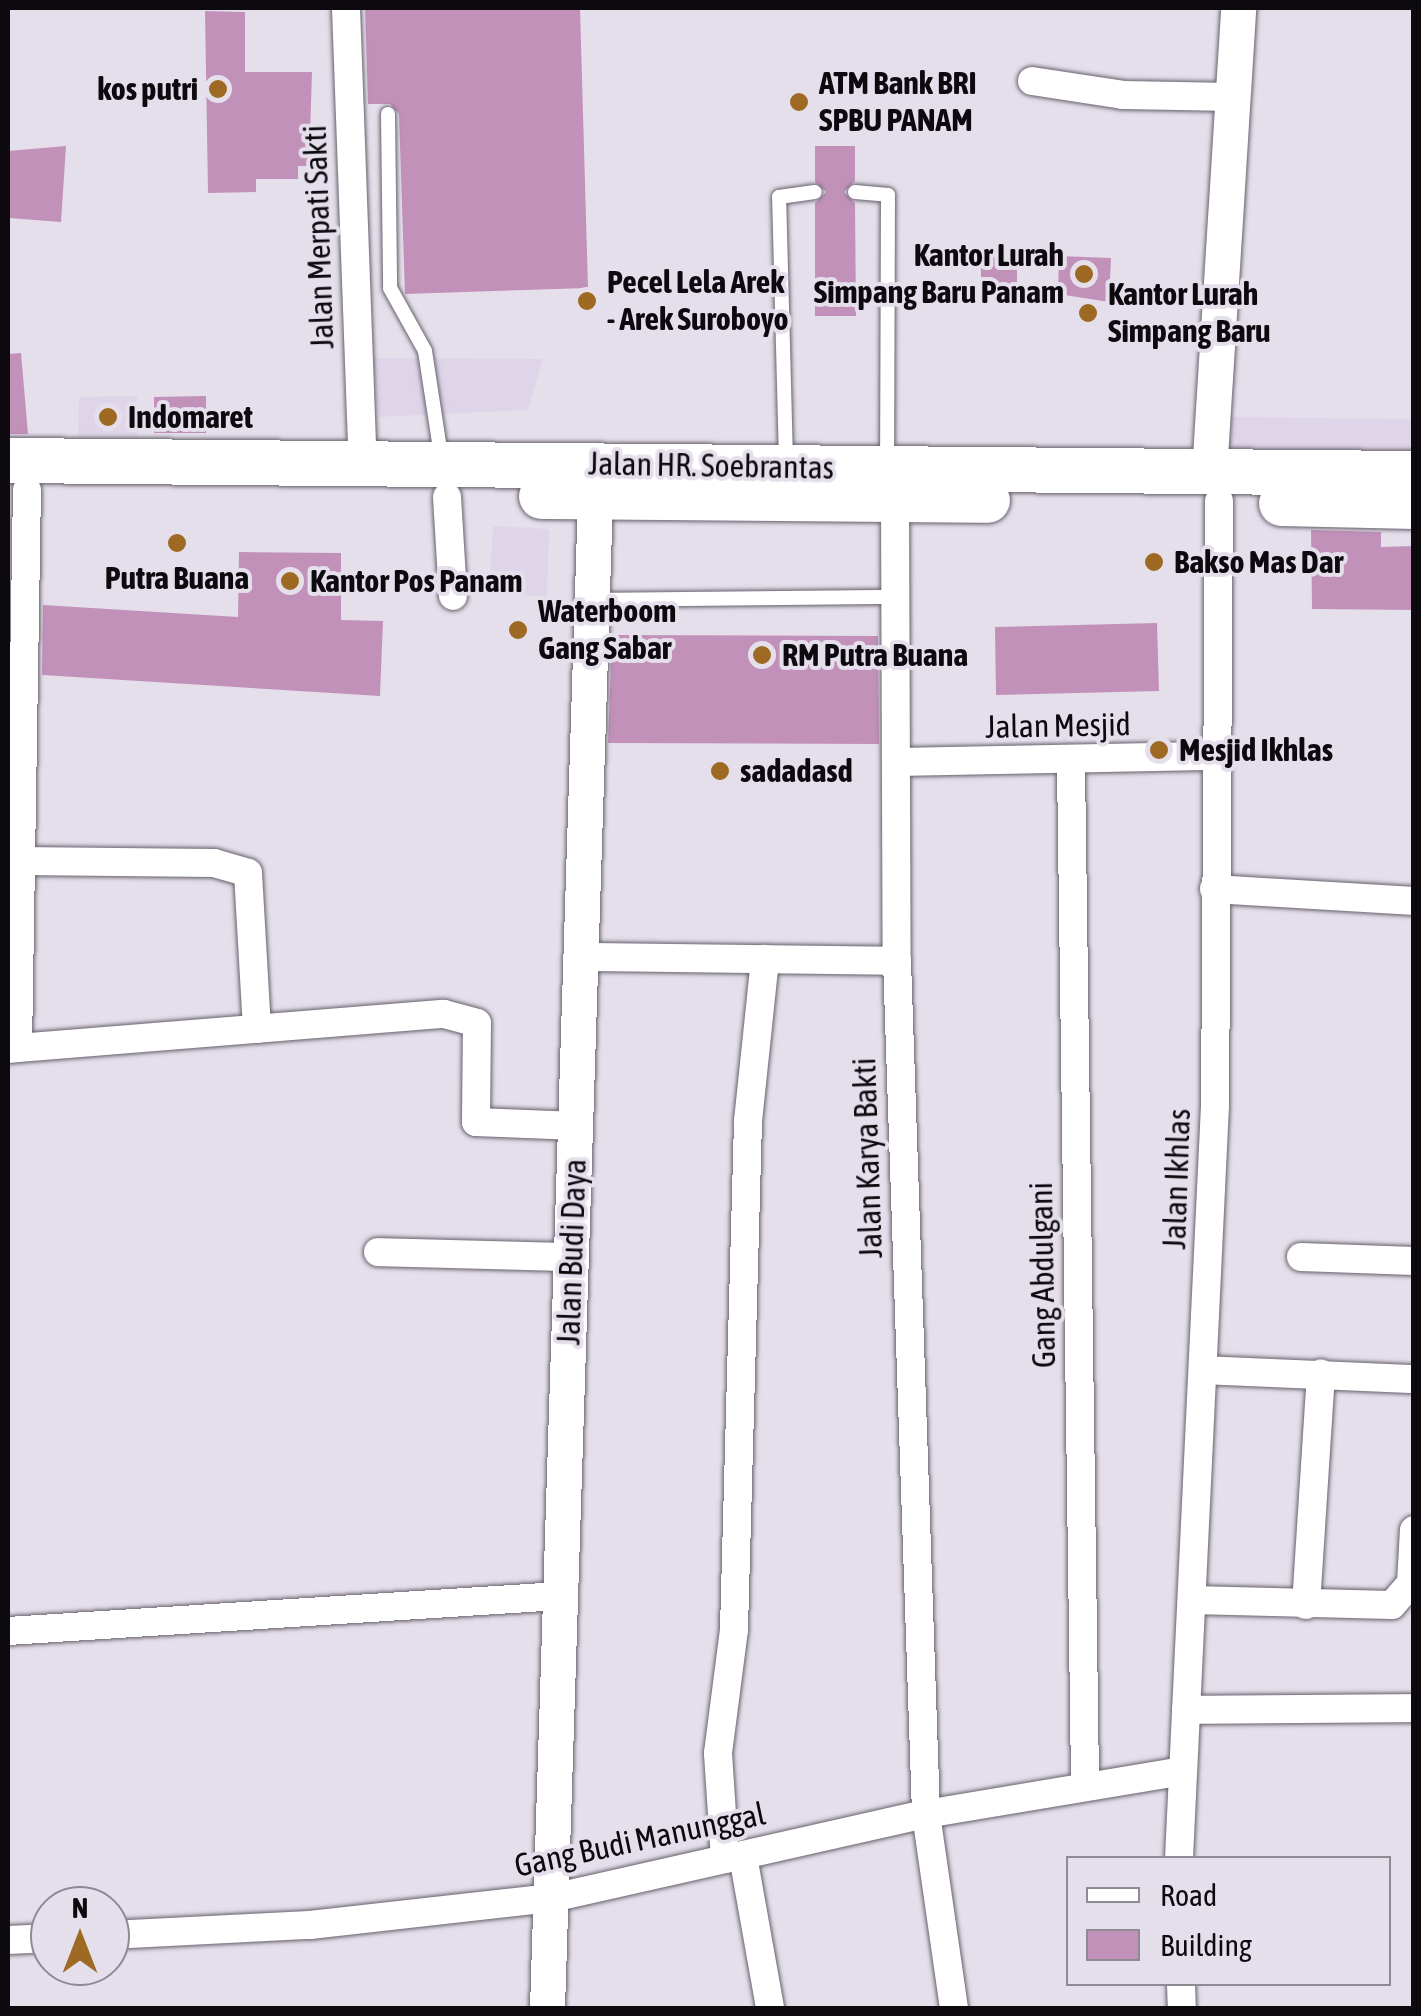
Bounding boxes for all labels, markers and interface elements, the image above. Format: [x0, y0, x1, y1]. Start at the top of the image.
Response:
place label: ATM Bank BRI SPBU PANAM [819, 65, 977, 140]
place label: kos putri [97, 70, 198, 108]
marker: kos putri [207, 78, 229, 100]
marker: ATM Bank BRI SPBU PANAM [788, 91, 810, 113]
street label: Jalan Merpati Sakti [296, 125, 342, 349]
place label: Kantor Lurah Simpang Baru Panam [814, 237, 1064, 312]
marker: Kantor Lurah Simpang Baru Panam [1073, 263, 1095, 285]
place label: Pecel Lela Arek - Arek Suroboyo [607, 264, 789, 339]
place label: Kantor Lurah Simpang Baru [1108, 276, 1270, 351]
marker: Pecel Lela Arek - Arek Suroboyo [576, 290, 598, 312]
marker: Kantor Lurah Simpang Baru [1077, 302, 1099, 324]
place label: Indomaret [128, 398, 253, 436]
marker: Indomaret [97, 406, 119, 428]
street label: Jalan HR. Soebrantas [588, 445, 834, 487]
marker: Putra Buana [166, 532, 188, 554]
place label: Bakso Mas Dar [1174, 543, 1343, 581]
marker: Bakso Mas Dar [1143, 551, 1165, 573]
place label: Putra Buana [105, 559, 249, 597]
place label: Kantor Pos Panam [310, 562, 523, 600]
marker: Kantor Pos Panam [279, 570, 301, 592]
place label: Waterboom Gang Sabar [538, 593, 676, 668]
marker: Waterboom Gang Sabar [507, 619, 529, 641]
place label: RM Putra Buana [782, 636, 968, 674]
marker: RM Putra Buana [751, 644, 773, 666]
street label: Jalan Mesjid [985, 706, 1131, 746]
place label: Mesjid Ikhlas [1179, 731, 1333, 769]
marker: Mesjid Ikhlas [1148, 739, 1170, 761]
place label: sadadasd [740, 752, 853, 790]
marker: sadadasd [709, 760, 731, 782]
street label: Jalan Karya Bakti [845, 1057, 891, 1259]
street label: Jalan Ikhlas [1155, 1108, 1199, 1250]
street label: Jalan Budi Daya [550, 1158, 594, 1346]
street label: Gang Abdulgani [1022, 1182, 1064, 1368]
street label: Gang Budi Manunggal [511, 1795, 769, 1885]
legend [1066, 1856, 1391, 1986]
text: Road [1160, 1878, 1217, 1912]
north arrow [30, 1886, 130, 1986]
text: N [72, 1892, 88, 1924]
text: Building [1160, 1928, 1252, 1962]

